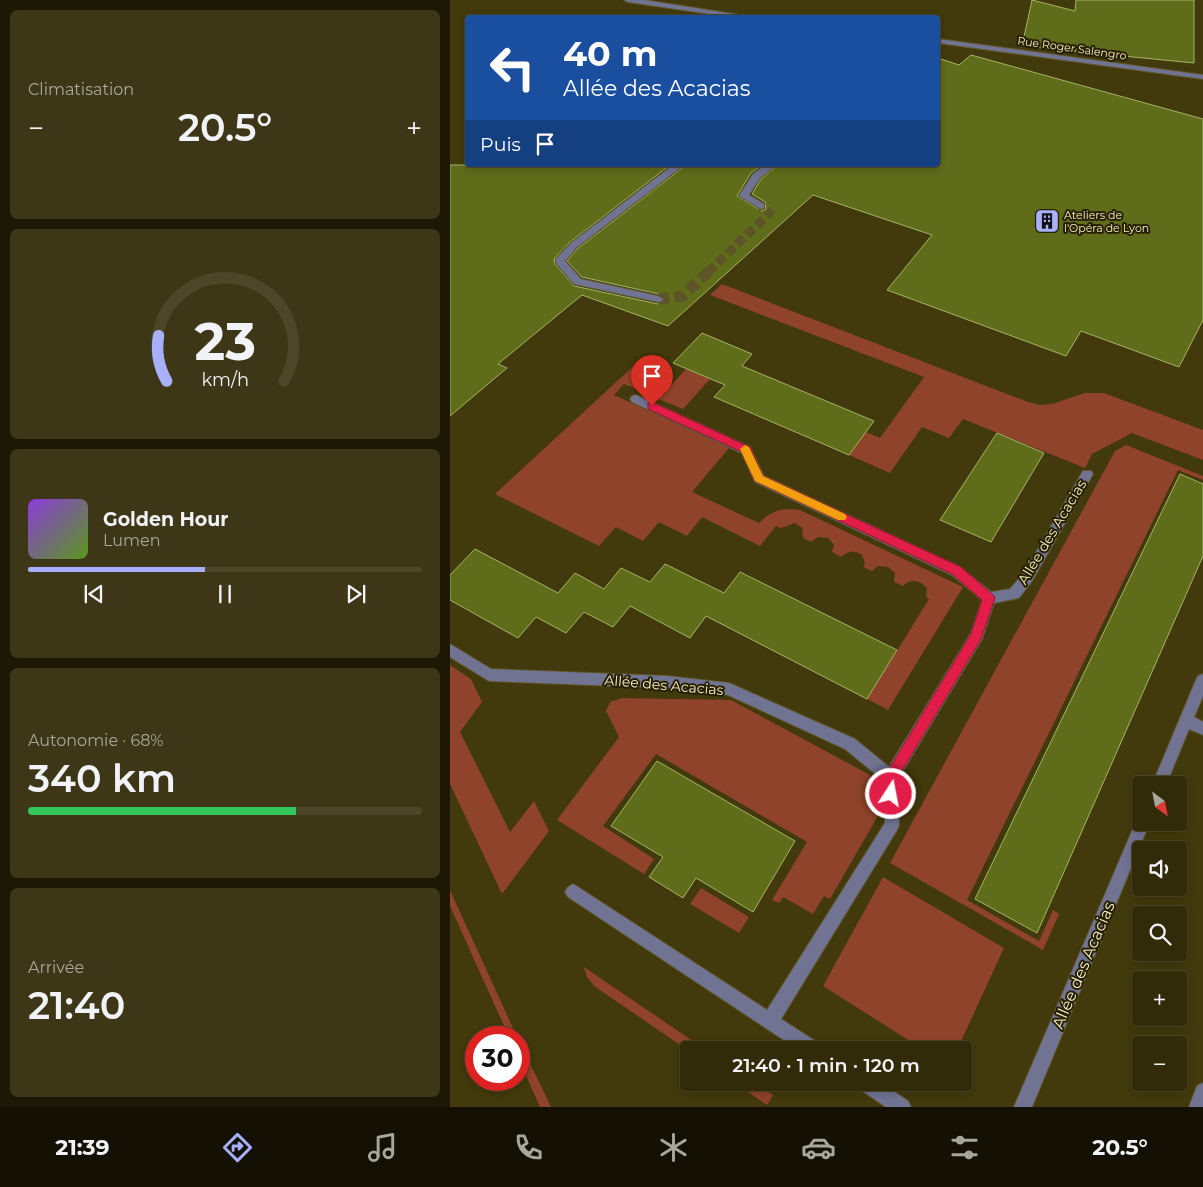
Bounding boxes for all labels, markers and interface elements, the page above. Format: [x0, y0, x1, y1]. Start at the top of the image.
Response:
text: 40 m [563, 32, 658, 75]
street label: Rue Roger Salengro [1016, 33, 1128, 63]
icon: left [480, 35, 545, 100]
text: Allée des Acacias [563, 75, 751, 102]
text: Climatisation [28, 80, 134, 99]
text: 20.5° [178, 104, 272, 151]
text: − [28, 111, 44, 145]
text: + [406, 111, 422, 145]
icon: arrive [531, 130, 559, 158]
text: Puis [480, 133, 521, 156]
building icon: Ateliers de l'Opéra de Lyon [1034, 208, 1060, 234]
place label: Ateliers de l'Opéra de Lyon [1064, 208, 1149, 235]
text: 23 [194, 310, 256, 373]
pin [631, 355, 673, 406]
icon: arrive [638, 362, 666, 390]
text: km/h [201, 369, 249, 390]
street label: Allée des Acacias [1014, 476, 1091, 588]
text: Golden Hour [103, 508, 229, 531]
text: Lumen [103, 531, 161, 550]
icon: previous [80, 580, 108, 608]
icon: pause [211, 580, 239, 608]
icon: next [342, 580, 370, 608]
street label: Allée des Acacias [604, 671, 724, 699]
text: Autonomie · 68% [28, 731, 164, 750]
text: 340 km [28, 755, 176, 802]
position arrow [864, 767, 916, 819]
north arrow [1132, 776, 1188, 831]
map controls [1132, 776, 1187, 1091]
button: sound [1132, 841, 1187, 896]
street label: Allée des Acacias [1048, 899, 1119, 1032]
button: search [1132, 906, 1187, 961]
text: Arrivée [28, 958, 84, 977]
button: + [1132, 971, 1187, 1026]
text: 21:40 [28, 982, 125, 1029]
speed limit sign: 30 [465, 1026, 530, 1091]
button: − [1132, 1036, 1187, 1091]
text: 21:40 · 1 min · 120 m [732, 1054, 920, 1077]
icon: directions [220, 1130, 255, 1165]
icon: music [365, 1130, 400, 1165]
icon: phone [511, 1130, 546, 1165]
icon: climate [656, 1130, 691, 1165]
icon: car [801, 1130, 836, 1165]
icon: filters [947, 1130, 982, 1165]
text: 21:39 [55, 1134, 110, 1161]
text: 20.5° [1092, 1134, 1148, 1161]

